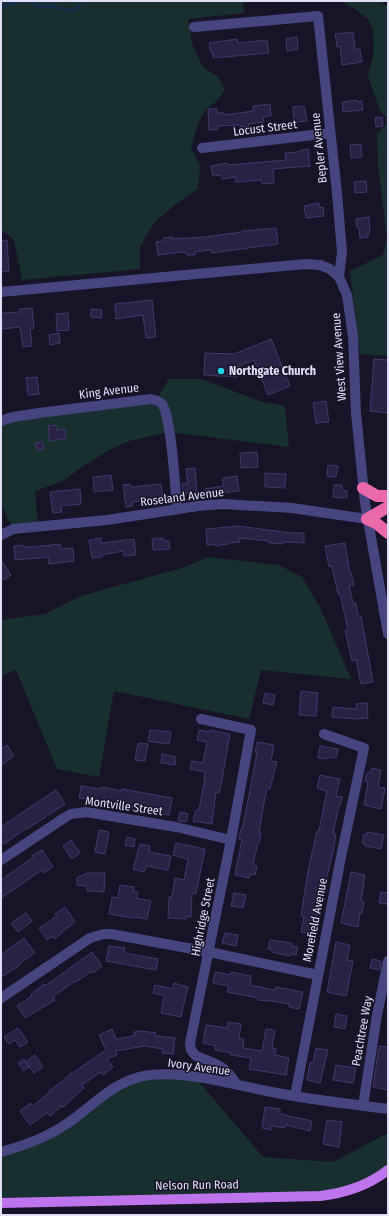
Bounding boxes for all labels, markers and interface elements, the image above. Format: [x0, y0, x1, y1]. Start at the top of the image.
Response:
street label: Bepler Avenue [308, 112, 330, 184]
street label: Locust Street [232, 117, 298, 139]
street label: West View Avenue [329, 312, 349, 402]
place label: Northgate Church [229, 364, 316, 378]
marker: Northgate Church [216, 366, 226, 376]
street label: King Avenue [78, 380, 140, 402]
street label: Roseland Avenue [139, 485, 225, 509]
street label: Montville Street [84, 794, 164, 818]
street label: Highridge Street [189, 877, 217, 957]
street label: Morefield Avenue [300, 877, 330, 963]
street label: Peachtree Way [349, 994, 375, 1067]
street label: Ivory Avenue [167, 1056, 231, 1078]
street label: Nelson Run Road [155, 1177, 239, 1193]

